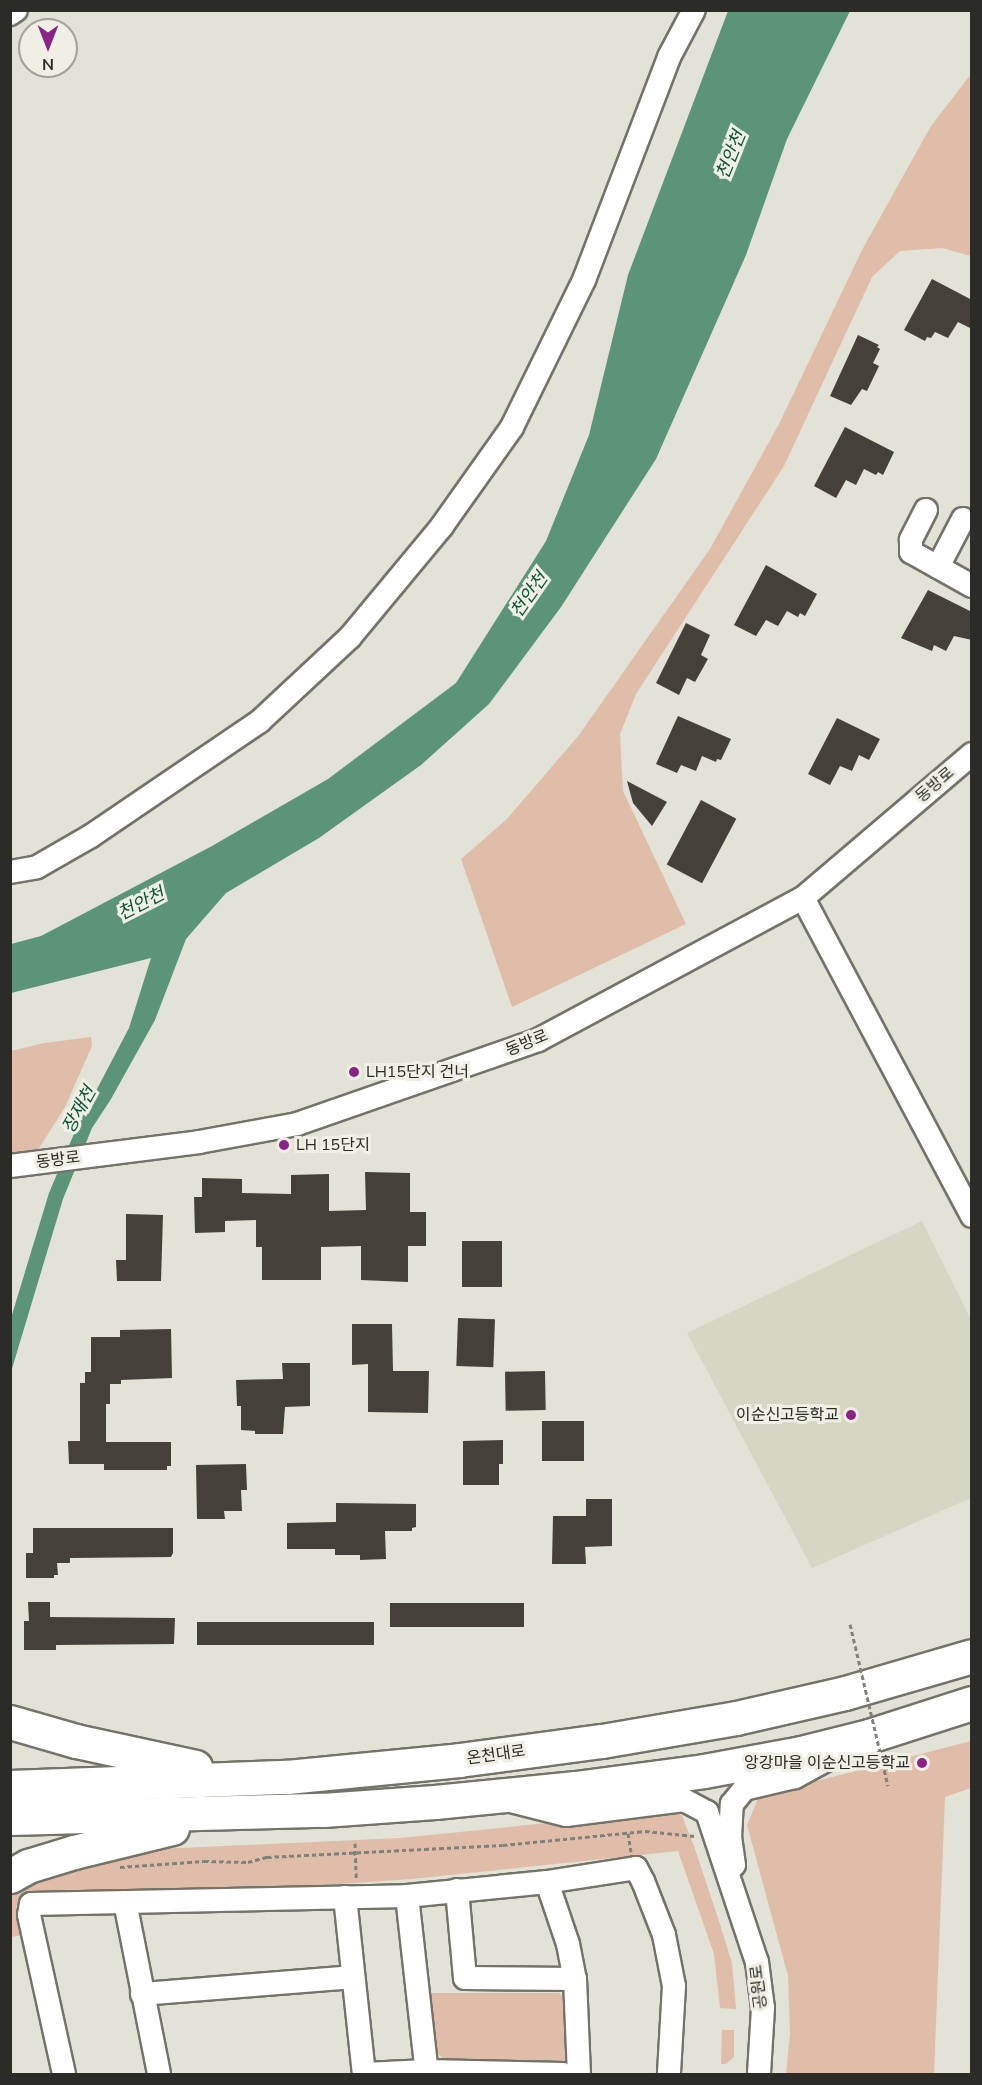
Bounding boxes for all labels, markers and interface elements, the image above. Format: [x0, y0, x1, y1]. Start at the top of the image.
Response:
north arrow [18, 18, 78, 78]
text: N [42, 53, 54, 75]
water label: 천안천 [712, 128, 750, 182]
water label: 천안천 [506, 568, 552, 622]
street label: 동방로 [912, 763, 958, 807]
water label: 천안천 [114, 883, 168, 925]
street label: 동방로 [503, 1026, 551, 1060]
place label: LH15단지 건너 [366, 1062, 469, 1082]
marker: LH15단지 건너 [347, 1065, 361, 1079]
water label: 장재천 [58, 1083, 100, 1137]
place label: LH 15단지 [296, 1135, 370, 1155]
marker: LH 15단지 [277, 1138, 291, 1152]
street label: 동방로 [35, 1148, 81, 1172]
place label: 이순신고등학교 [736, 1405, 839, 1425]
marker: 이순신고등학교 [844, 1408, 858, 1422]
street label: 온천대로 [466, 1741, 526, 1769]
place label: 앙강마을 이순신고등학교 [744, 1753, 910, 1773]
marker: 앙강마을 이순신고등학교 [915, 1756, 929, 1770]
street label: 공원로 [747, 1964, 771, 2010]

